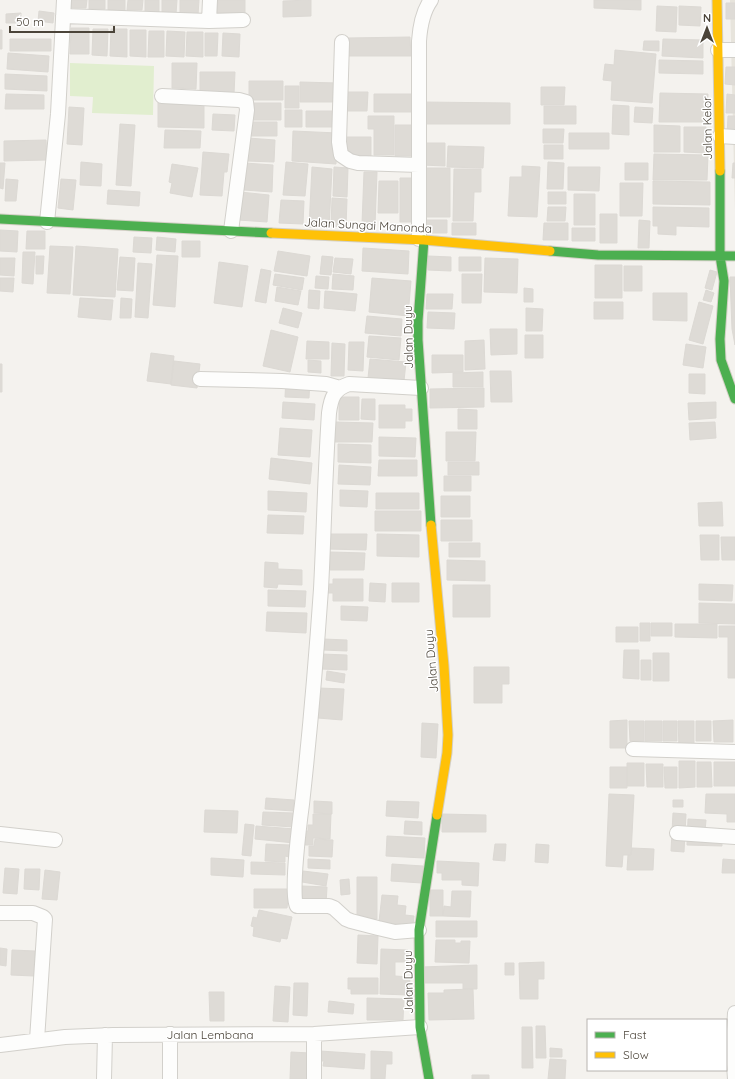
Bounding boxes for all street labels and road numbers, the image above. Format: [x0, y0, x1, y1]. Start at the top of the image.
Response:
street label: Jalan Kelor [699, 96, 715, 160]
street label: Jalan Sungai Manonda [304, 214, 432, 236]
street label: Jalan Duyu [400, 305, 416, 369]
street label: Jalan Duyu [421, 629, 441, 693]
street label: Jalan Duyu [400, 950, 416, 1014]
street label: Jalan Lembana [166, 1027, 254, 1042]

